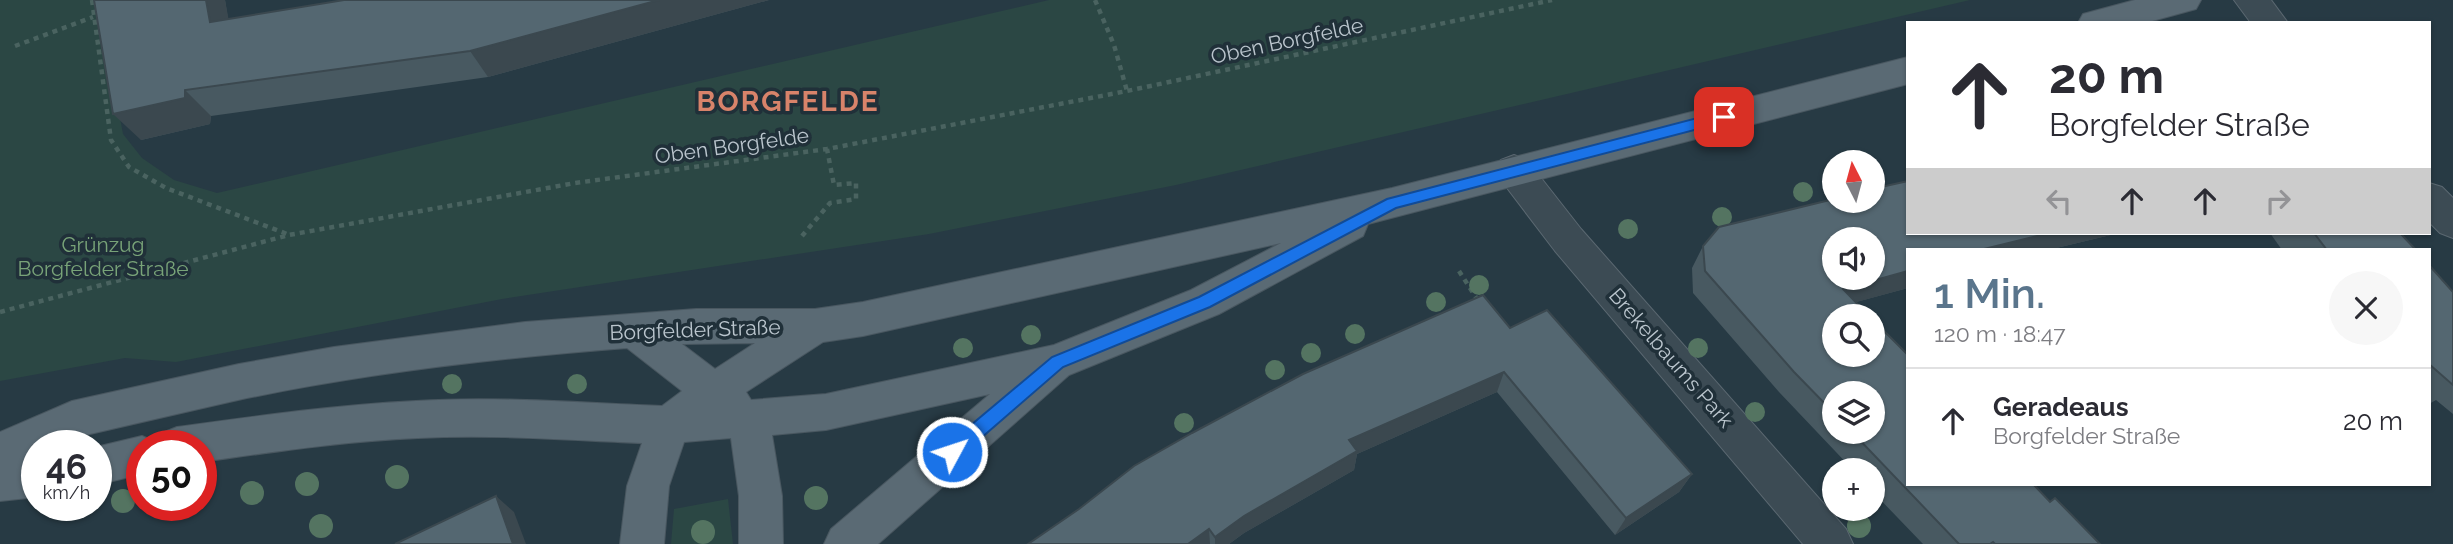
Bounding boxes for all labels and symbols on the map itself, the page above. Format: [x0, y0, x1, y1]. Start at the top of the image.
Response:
street label: Oben Borgfelde [1208, 12, 1365, 69]
district label: BORGFELDE [696, 85, 880, 118]
pin [1694, 87, 1754, 147]
street label: Oben Borgfelde [653, 122, 811, 169]
north arrow [1822, 150, 1885, 214]
park label: Grünzug Borgfelder Straße [17, 232, 189, 281]
street label: Brekelbaums Park [1604, 283, 1739, 432]
street label: Borgfelder Straße [609, 314, 781, 345]
position arrow [915, 415, 989, 489]
speed limit sign: 50 [126, 430, 217, 521]

